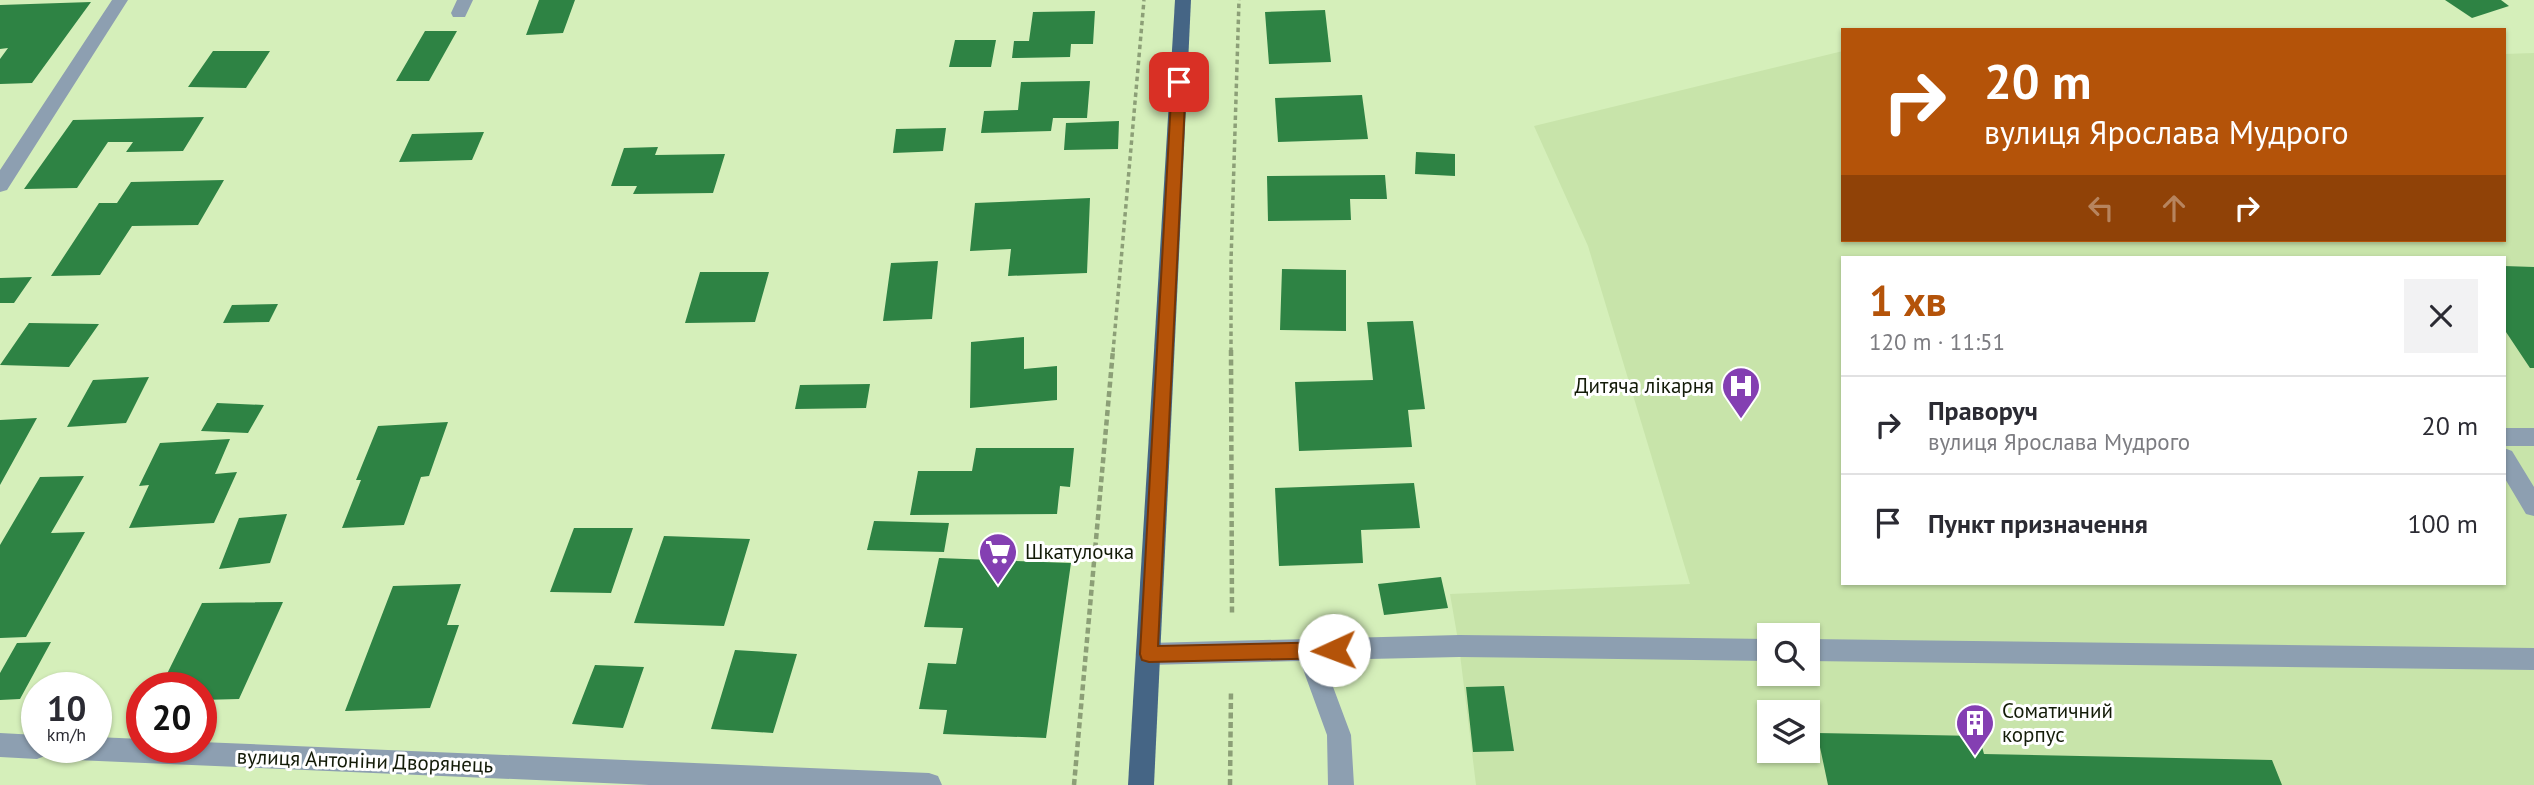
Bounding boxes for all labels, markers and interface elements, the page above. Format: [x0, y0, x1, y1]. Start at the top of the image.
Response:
text: 20 m [1984, 49, 2091, 113]
pin [1149, 52, 1209, 112]
icon: right [1869, 56, 1960, 147]
icon: arrive [1160, 63, 1198, 101]
text: вулиця Ярослава Мудрого [1984, 111, 2349, 153]
icon: left [2082, 189, 2120, 227]
icon: ahead [2155, 189, 2193, 227]
icon: right [2228, 189, 2266, 227]
text: 1 хв [1869, 273, 1947, 328]
button: close [2404, 279, 2478, 353]
text: 120 m · 11:51 [1869, 327, 2005, 356]
hospital icon: Дитяча лікарня [1720, 365, 1762, 420]
place label: Дитяча лікарня [1575, 372, 1714, 399]
text: Праворуч [1928, 394, 2038, 427]
icon: right [1869, 406, 1907, 444]
text: 20 m [2422, 409, 2478, 442]
text: вулиця Ярослава Мудрого [1928, 427, 2190, 456]
icon: arrive [1869, 504, 1907, 542]
text: Пункт призначення [1928, 507, 2148, 540]
text: 100 m [2407, 507, 2478, 540]
supermarket icon: Шкатулочка [977, 531, 1019, 586]
place label: Шкатулочка [1025, 538, 1134, 565]
position arrow [1297, 613, 1371, 687]
map controls [1757, 623, 1820, 763]
button: search [1757, 623, 1820, 686]
speed limit sign: 20 [126, 672, 217, 763]
text: 10 [47, 685, 86, 731]
place label: Соматичний корпус [2002, 697, 2113, 748]
button: layers [1757, 700, 1820, 763]
building icon: Соматичний корпус [1954, 702, 1996, 757]
text: km/h [47, 723, 86, 746]
street label: вулиця Антоніни Дворянець [236, 743, 494, 778]

